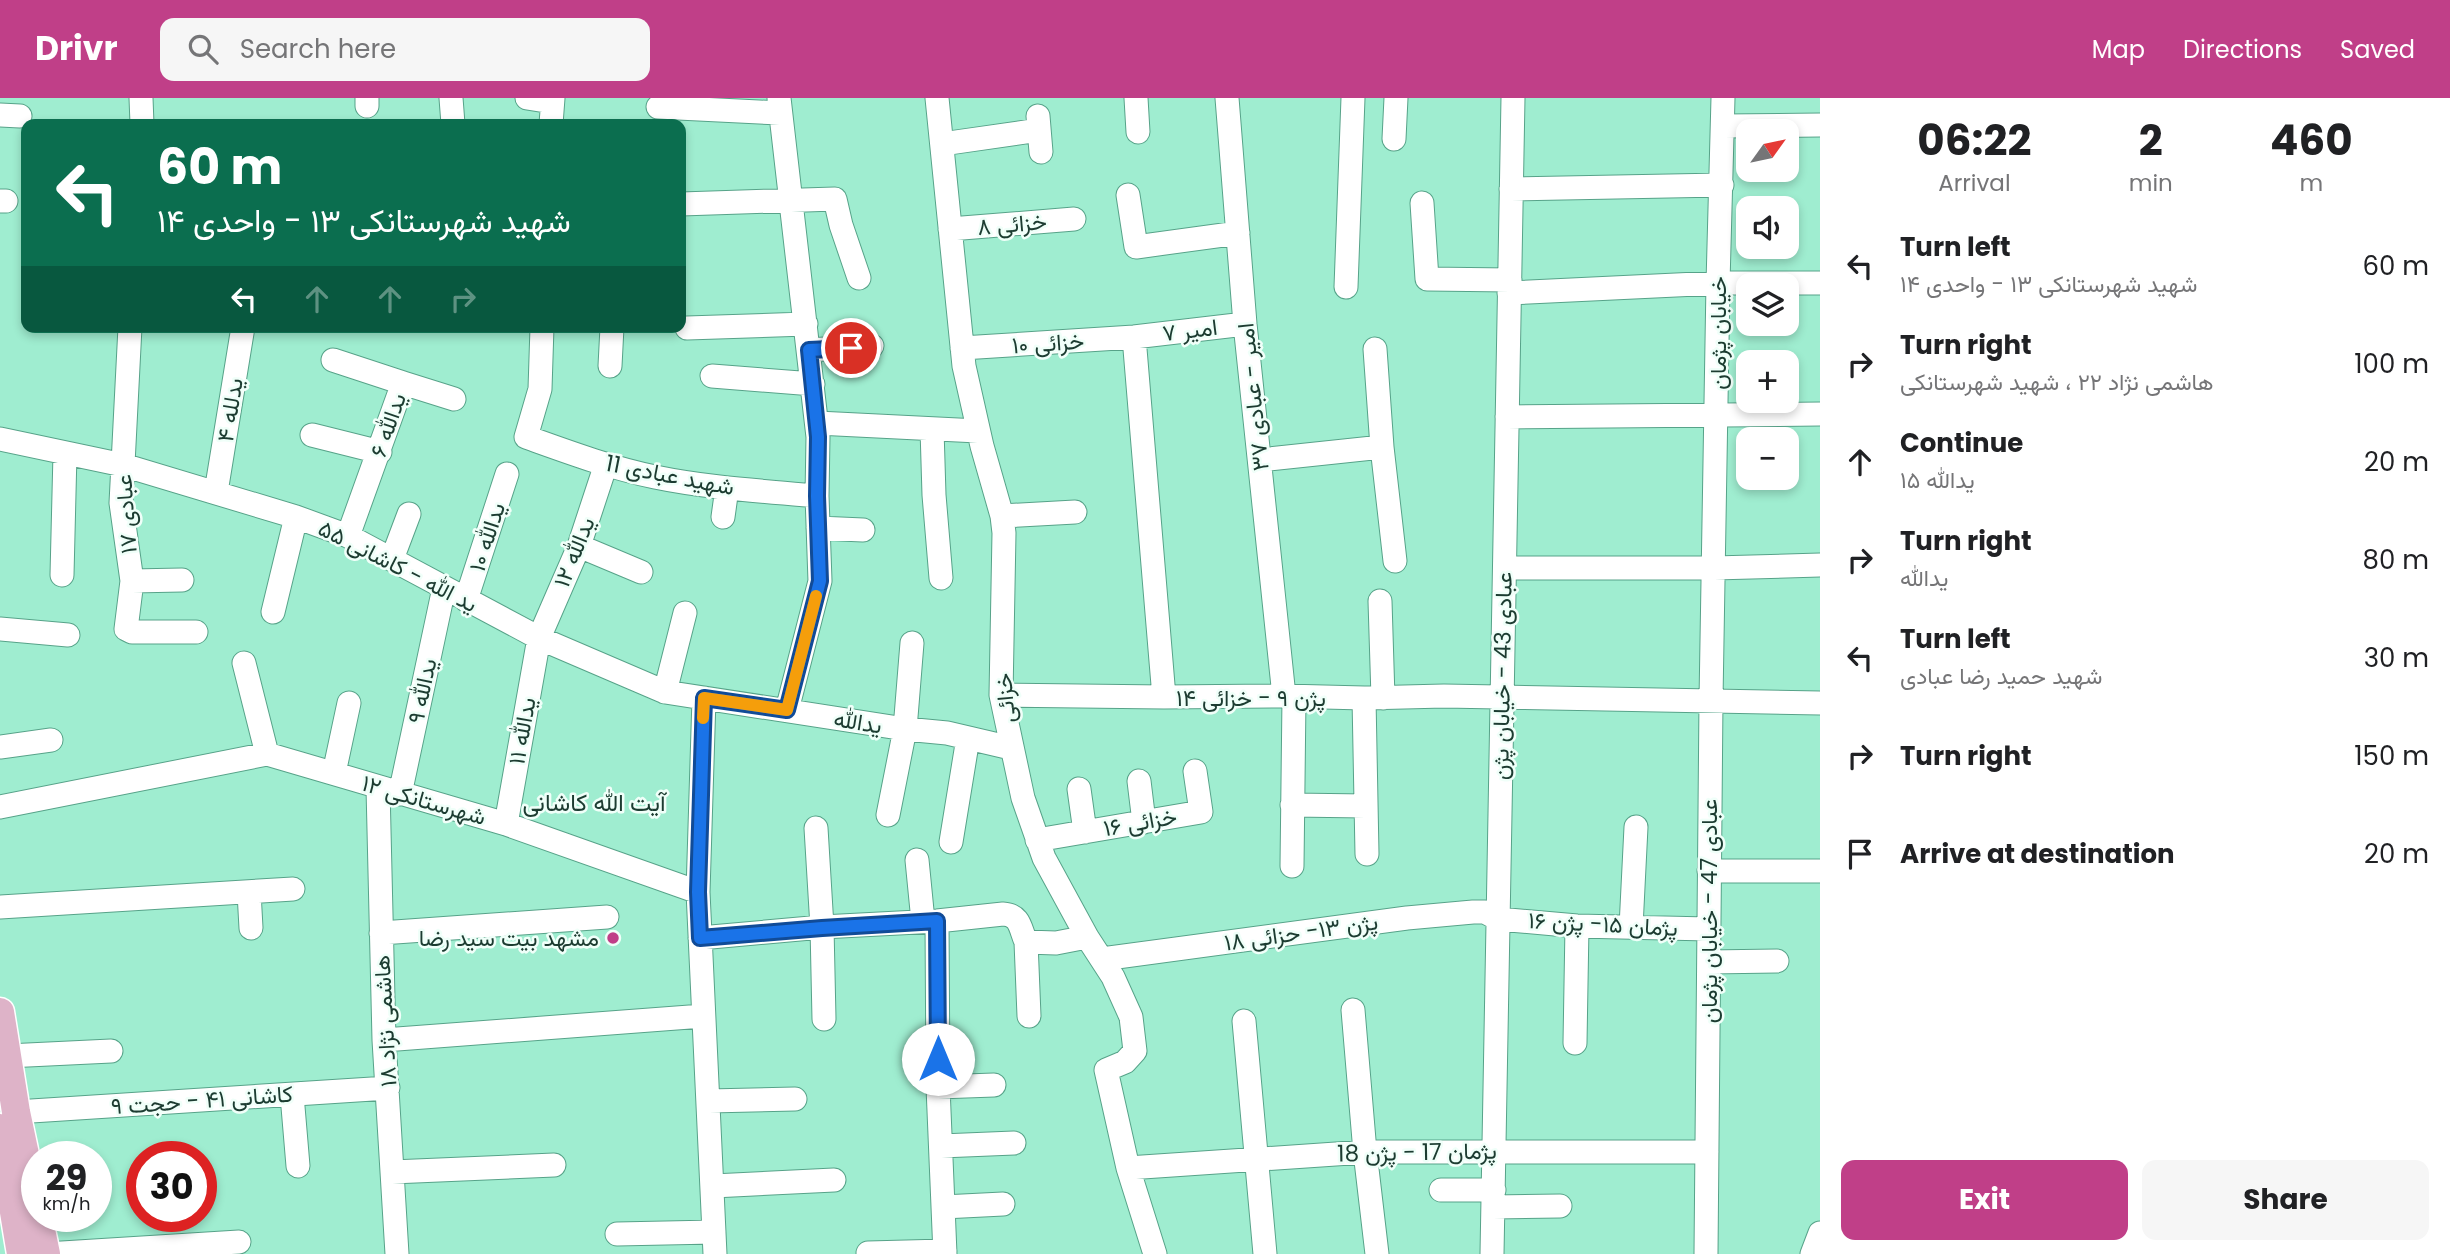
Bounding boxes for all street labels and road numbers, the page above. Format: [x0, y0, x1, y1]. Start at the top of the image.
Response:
street label: خزائی ۸ [976, 205, 1048, 243]
street label: خیابان پژمان [1702, 276, 1734, 390]
street label: امیر ۷ [1161, 311, 1219, 349]
street label: امیر - عبادی ۳۷ [1229, 321, 1277, 473]
street label: خزائی ۱۰ [1011, 325, 1085, 361]
street label: یدلله ۴ [209, 376, 251, 444]
street label: یدالله ۶ [362, 389, 414, 461]
street label: شهید عبادی 11 [603, 447, 737, 503]
street label: عبادی ۱۷ [107, 473, 145, 555]
street label: یدالله ۱۰ [461, 498, 513, 576]
street label: ید الله - کاشانی ۵۵ [313, 512, 483, 620]
street label: یدالله ۱۲ [545, 512, 603, 592]
street label: عبادی 43 - خیابان پژن [1484, 572, 1520, 780]
street label: یدالله ۹ [400, 656, 444, 726]
street label: خزائی [987, 672, 1023, 724]
street label: پژن ۹ - خزائی ۱۴ [1176, 682, 1326, 714]
street label: یدالله ۱۱ [500, 695, 544, 767]
street label: یدالله [832, 702, 884, 742]
street label: شهرستانکی ۱۲ [358, 767, 490, 833]
street label: عبادی 47 - خیابان پژمان [1693, 799, 1725, 1023]
street label: خزائی ۱۶ [1101, 800, 1179, 844]
street label: پژمان ۱۵- پژن ۱۶ [1527, 904, 1679, 944]
street label: پژن ۱۳- حزائی ۱۸ [1222, 905, 1380, 959]
street label: هاشمی نژاد ۱۸ [366, 954, 404, 1088]
street label: کاشانی ۴۱ - حجت ۹ [110, 1078, 294, 1122]
street label: پژمان 17 - پژن 18 [1337, 1135, 1497, 1169]

